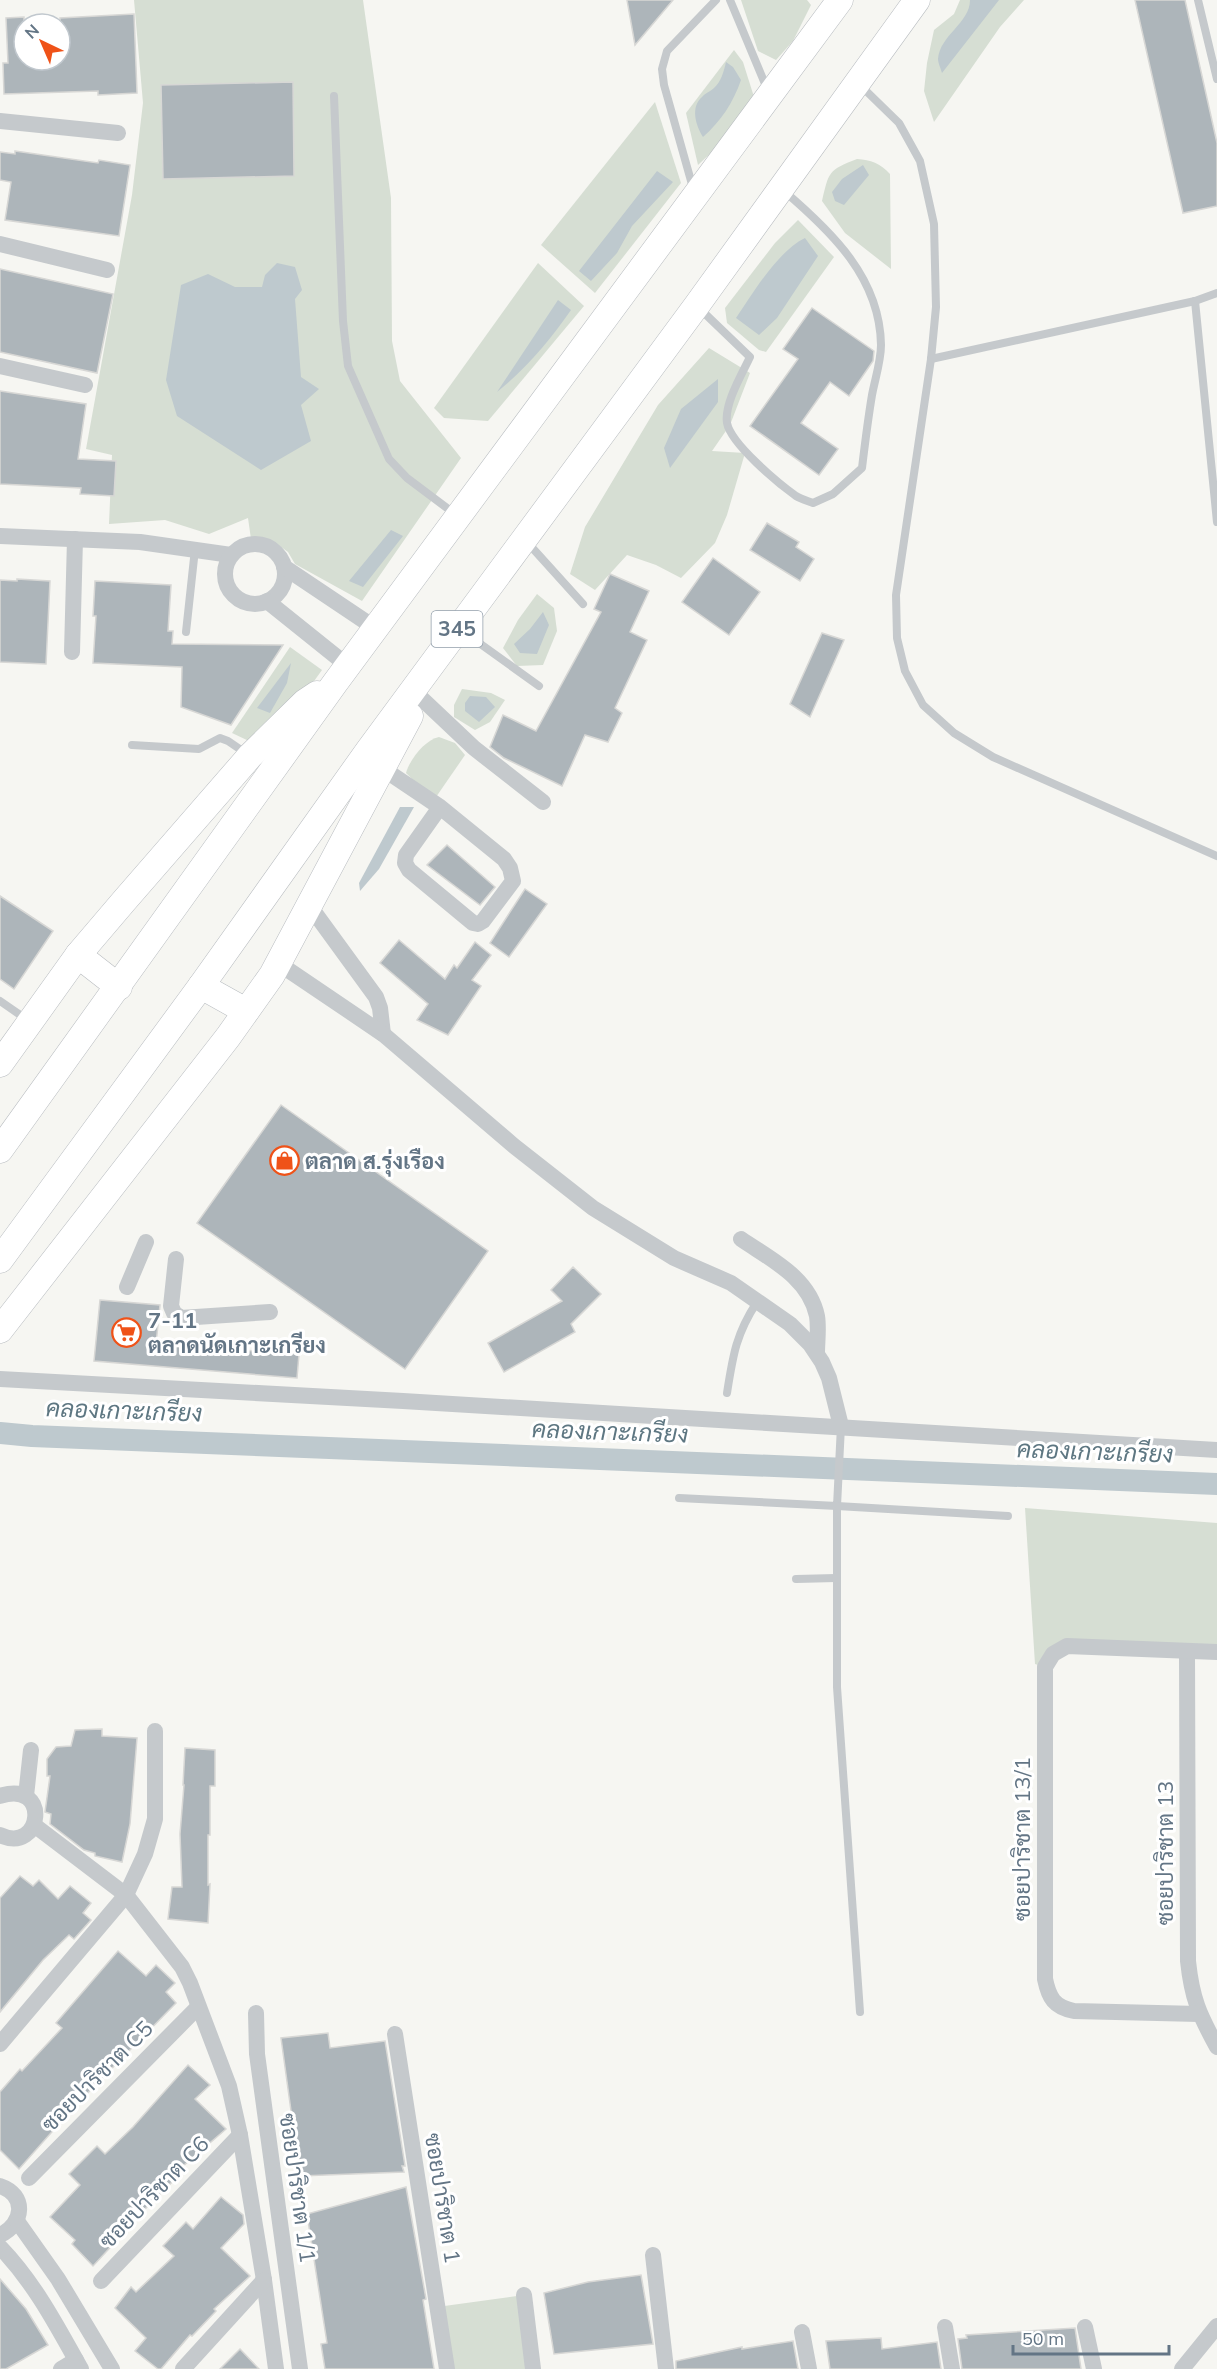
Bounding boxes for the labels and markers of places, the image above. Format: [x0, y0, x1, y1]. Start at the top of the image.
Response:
shop icon: ตลาด ส.รุ่งเรือง [268, 1145, 300, 1177]
place label: ตลาด ส.รุ่งเรือง [305, 1147, 445, 1177]
place label: 7-11 ตลาดนัดเกาะเกรียง [148, 1306, 326, 1359]
supermarket icon: 7-11 ตลาดนัดเกาะเกรียง [111, 1317, 143, 1349]

